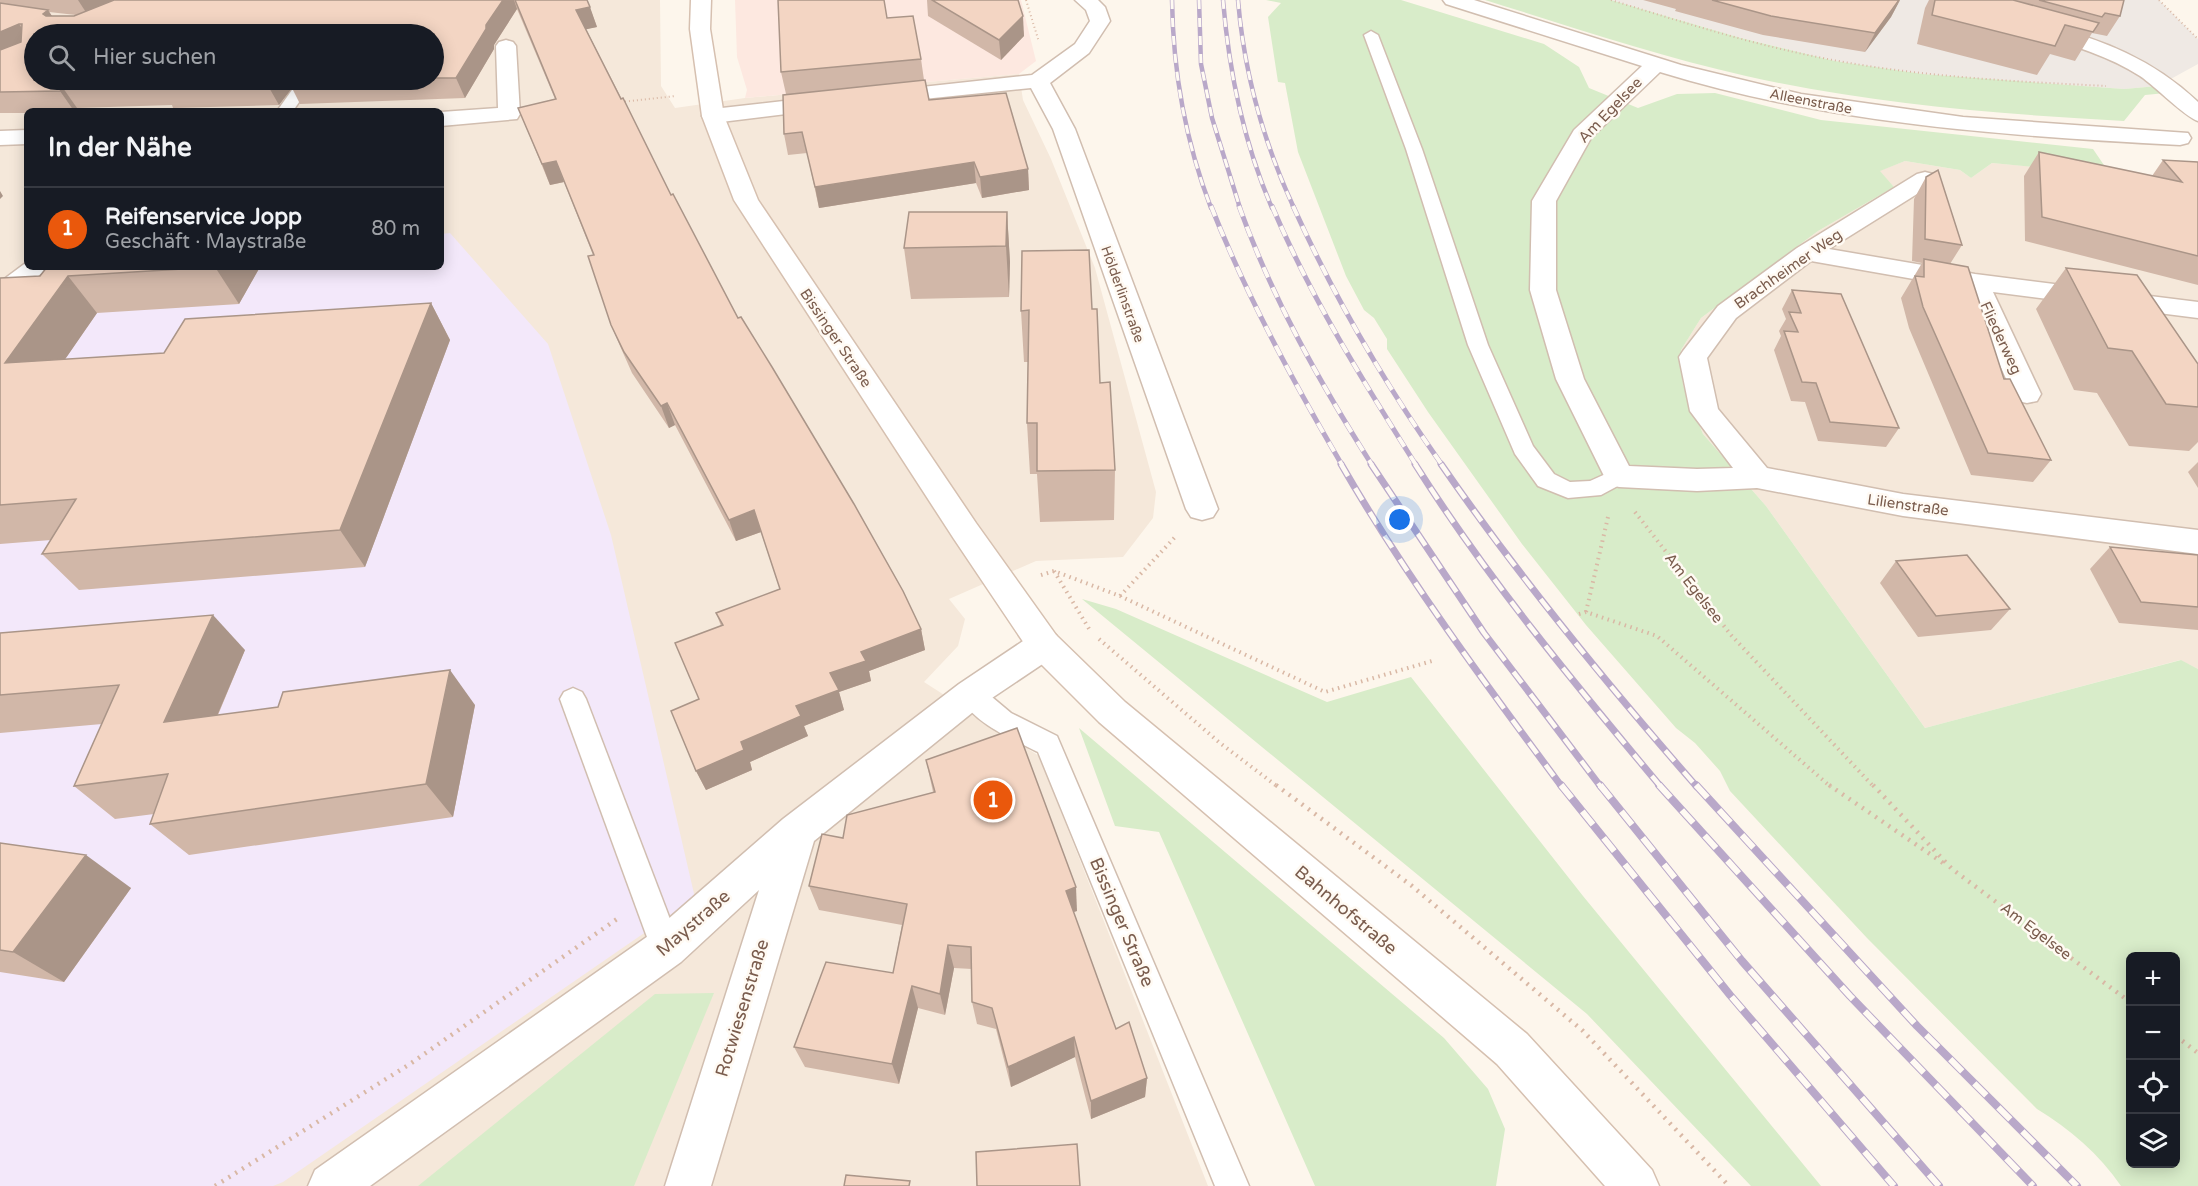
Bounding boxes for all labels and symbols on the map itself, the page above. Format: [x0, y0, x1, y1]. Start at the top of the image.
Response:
street label: Am Egelsee [1574, 74, 1646, 146]
street label: Alleenstraße [1768, 85, 1854, 118]
street label: Brachheimer Weg [1731, 225, 1845, 313]
street label: Hölderlinstraße [1097, 243, 1148, 345]
street label: Bissinger Straße [796, 285, 876, 391]
street label: Fliederweg [1976, 299, 2026, 377]
street label: Lilienstraße [1866, 490, 1950, 520]
your location [1385, 505, 1414, 534]
street label: Am Egelsee [1661, 549, 1727, 627]
pin: 1 [974, 778, 1012, 822]
street label: Bissinger Straße [1085, 854, 1159, 990]
street label: Bahnhofstraße [1290, 861, 1402, 959]
street label: Maystraße [652, 885, 734, 961]
street label: Am Egelsee [1997, 899, 2075, 963]
street label: Rotwiesenstraße [711, 937, 773, 1079]

